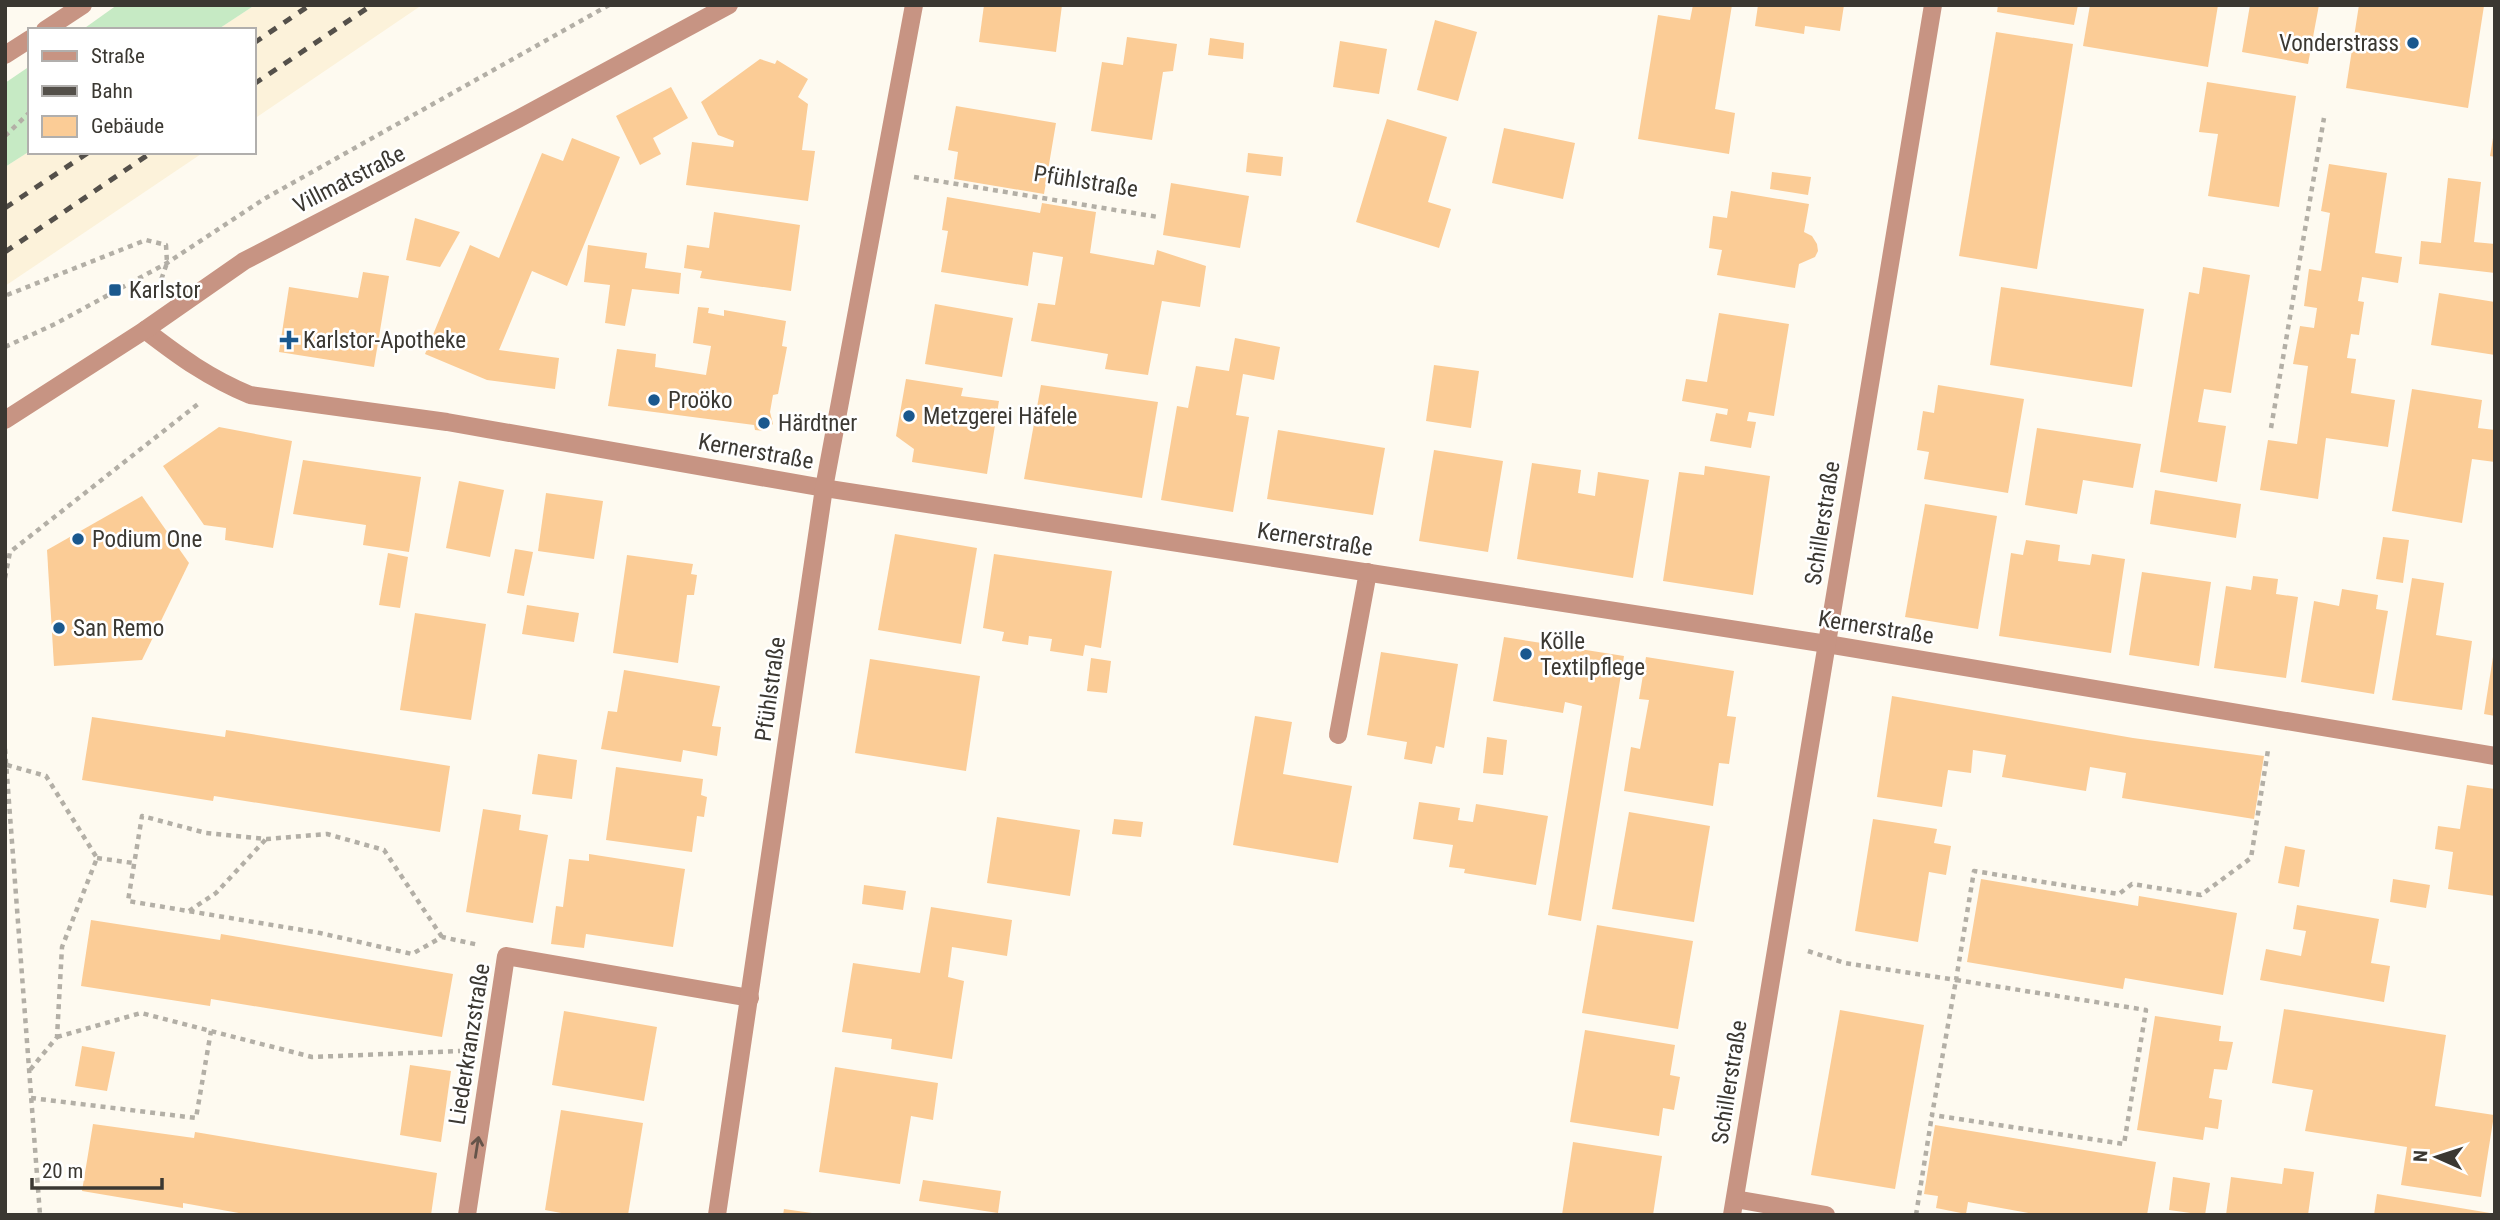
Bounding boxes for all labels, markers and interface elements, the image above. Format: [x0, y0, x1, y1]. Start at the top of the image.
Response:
legend [28, 28, 256, 154]
place label: Vonderstrass [2279, 30, 2399, 57]
marker: Vonderstrass [2405, 35, 2421, 51]
text: Straße [91, 44, 145, 68]
text: Bahn [91, 79, 133, 103]
text: Gebäude [91, 114, 164, 138]
street label: Villmatstraße [289, 140, 409, 219]
street label: Pfühlstraße [1032, 160, 1140, 203]
place label: Karlstor [129, 277, 200, 304]
marker: Karlstor [107, 282, 123, 298]
place label: Karlstor-Apotheke [303, 327, 466, 354]
marker: Karlstor-Apotheke [281, 332, 297, 348]
place label: Proöko [668, 387, 733, 414]
marker: Proöko [646, 392, 662, 408]
place label: Metzgerei Häfele [923, 403, 1077, 430]
marker: Metzgerei Häfele [901, 408, 917, 424]
place label: Härdtner [778, 410, 857, 437]
marker: Härdtner [756, 415, 772, 431]
street label: Kernerstraße [696, 428, 816, 475]
street label: Schillerstraße [1799, 459, 1846, 587]
street label: Kernerstraße [1255, 517, 1375, 562]
place label: Podium One [92, 526, 202, 553]
marker: Podium One [70, 531, 86, 547]
street label: Kernerstraße [1816, 605, 1936, 650]
place label: San Remo [73, 615, 164, 642]
marker: San Remo [51, 620, 67, 636]
place label: Kölle Textilpflege [1540, 628, 1645, 681]
street label: Pfühlstraße [750, 635, 791, 743]
marker: Kölle Textilpflege [1518, 646, 1534, 662]
street label: Liederkranzstraße [443, 961, 496, 1127]
street label: Schillerstraße [1706, 1018, 1753, 1146]
north arrow [2402, 1122, 2472, 1192]
one-way arrow [471, 1136, 484, 1159]
scale bar [32, 1146, 161, 1190]
text: N [2409, 1150, 2432, 1163]
text: 20 m [42, 1159, 83, 1183]

